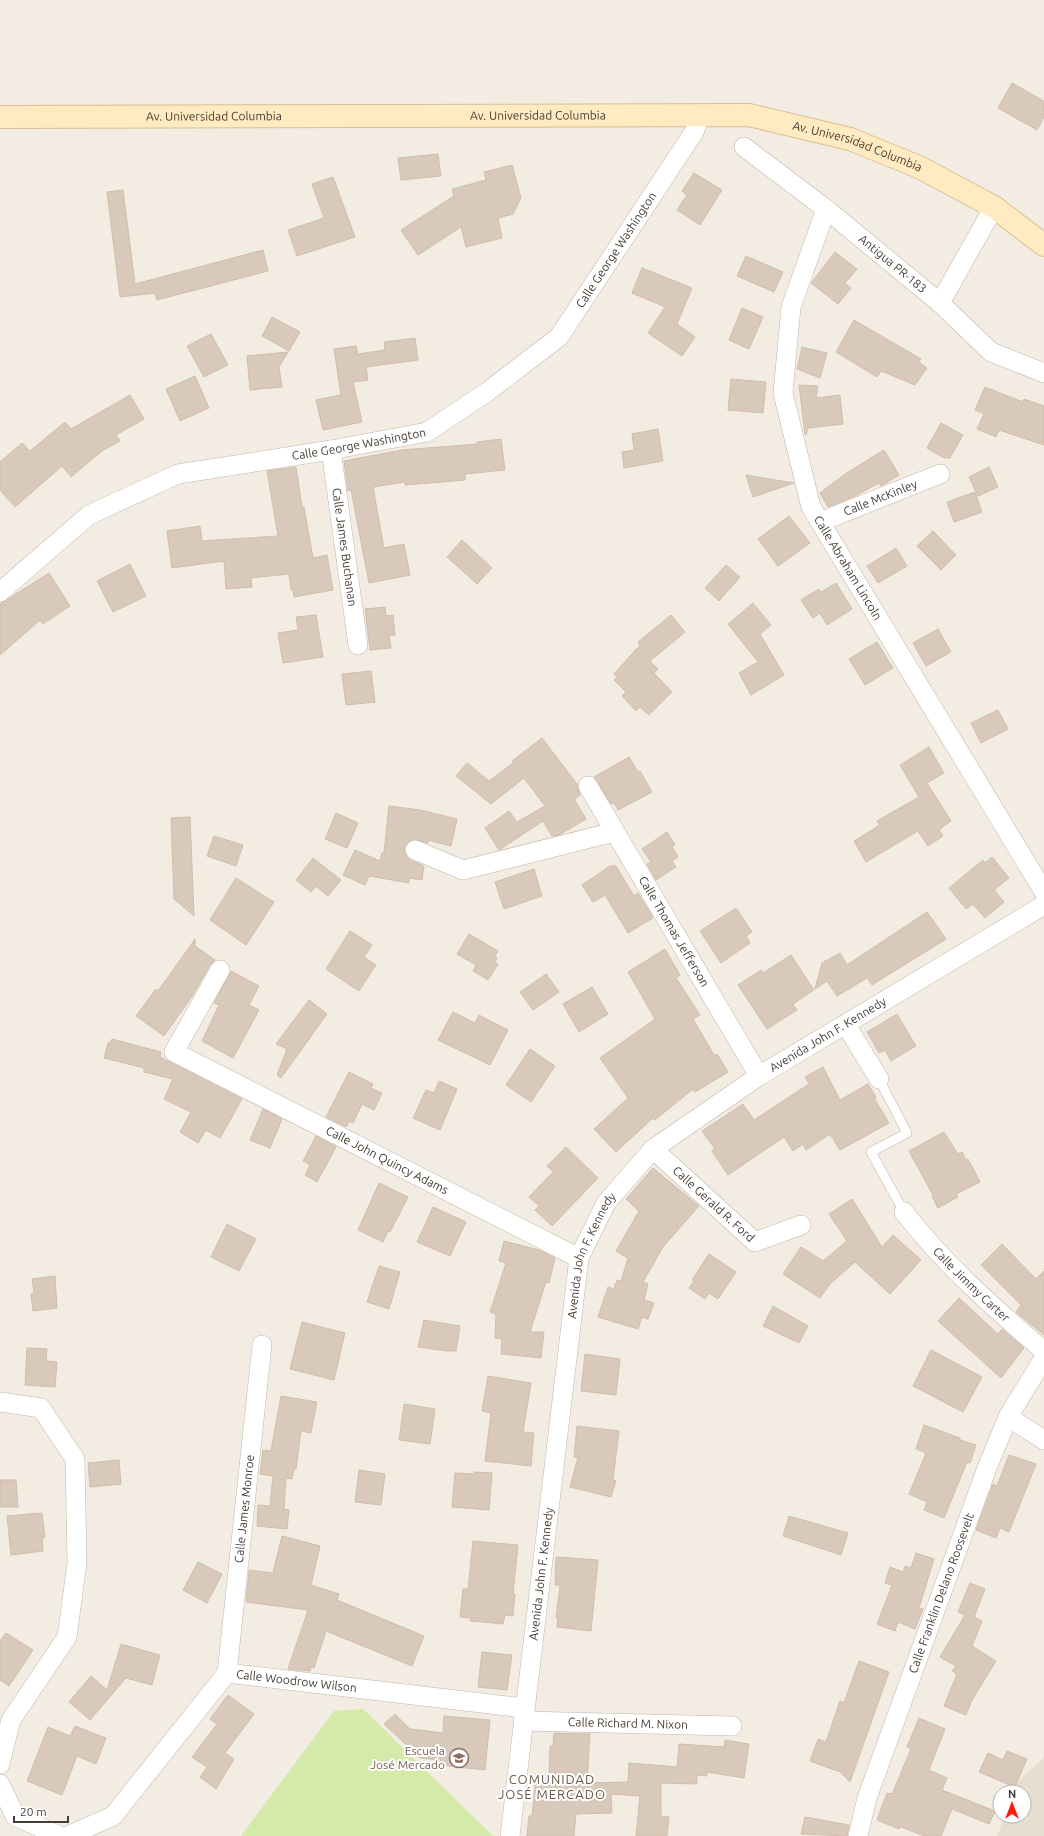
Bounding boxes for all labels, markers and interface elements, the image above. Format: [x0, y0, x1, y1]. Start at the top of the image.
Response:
street label: Av. Universidad Columbia [470, 108, 606, 122]
street label: Av. Universidad Columbia [146, 109, 282, 123]
street label: Av. Universidad Columbia [791, 119, 924, 174]
street label: Calle George Washington [573, 189, 659, 310]
street label: Antigua PR-183 [856, 232, 929, 295]
street label: Calle George Washington [291, 425, 427, 462]
street label: Calle McKinley [841, 477, 919, 518]
street label: Calle James Buchanan [330, 487, 360, 607]
street label: Calle Abraham Lincoln [812, 513, 885, 622]
street label: Calle Thomas Jefferson [637, 874, 712, 989]
street label: Avenida John F. Kennedy [767, 994, 888, 1074]
street label: Calle John Quincy Adams [324, 1123, 451, 1196]
street label: Calle Gerald R. Ford [670, 1163, 757, 1244]
street label: Avenida John F. Kennedy [565, 1190, 618, 1319]
street label: Calle Jimmy Carter [931, 1244, 1013, 1324]
street label: Calle James Monroe [232, 1454, 256, 1564]
street label: Avenida John F. Kennedy [526, 1507, 555, 1641]
street label: Calle Franklin Delano Roosevelt [906, 1511, 976, 1675]
street label: Calle Woodrow Wilson [235, 1667, 358, 1694]
street label: Calle Richard M. Nixon [568, 1715, 688, 1731]
place label: Escuela José Mercado [370, 1744, 445, 1771]
school or university icon: Escuela José Mercado [448, 1747, 470, 1769]
district label: COMUNIDAD JOSÉ MERCADO [498, 1772, 606, 1801]
north arrow [992, 1784, 1032, 1824]
text: N [1008, 1788, 1016, 1800]
scale bar [14, 1798, 68, 1824]
text: 20 m [20, 1805, 47, 1818]

